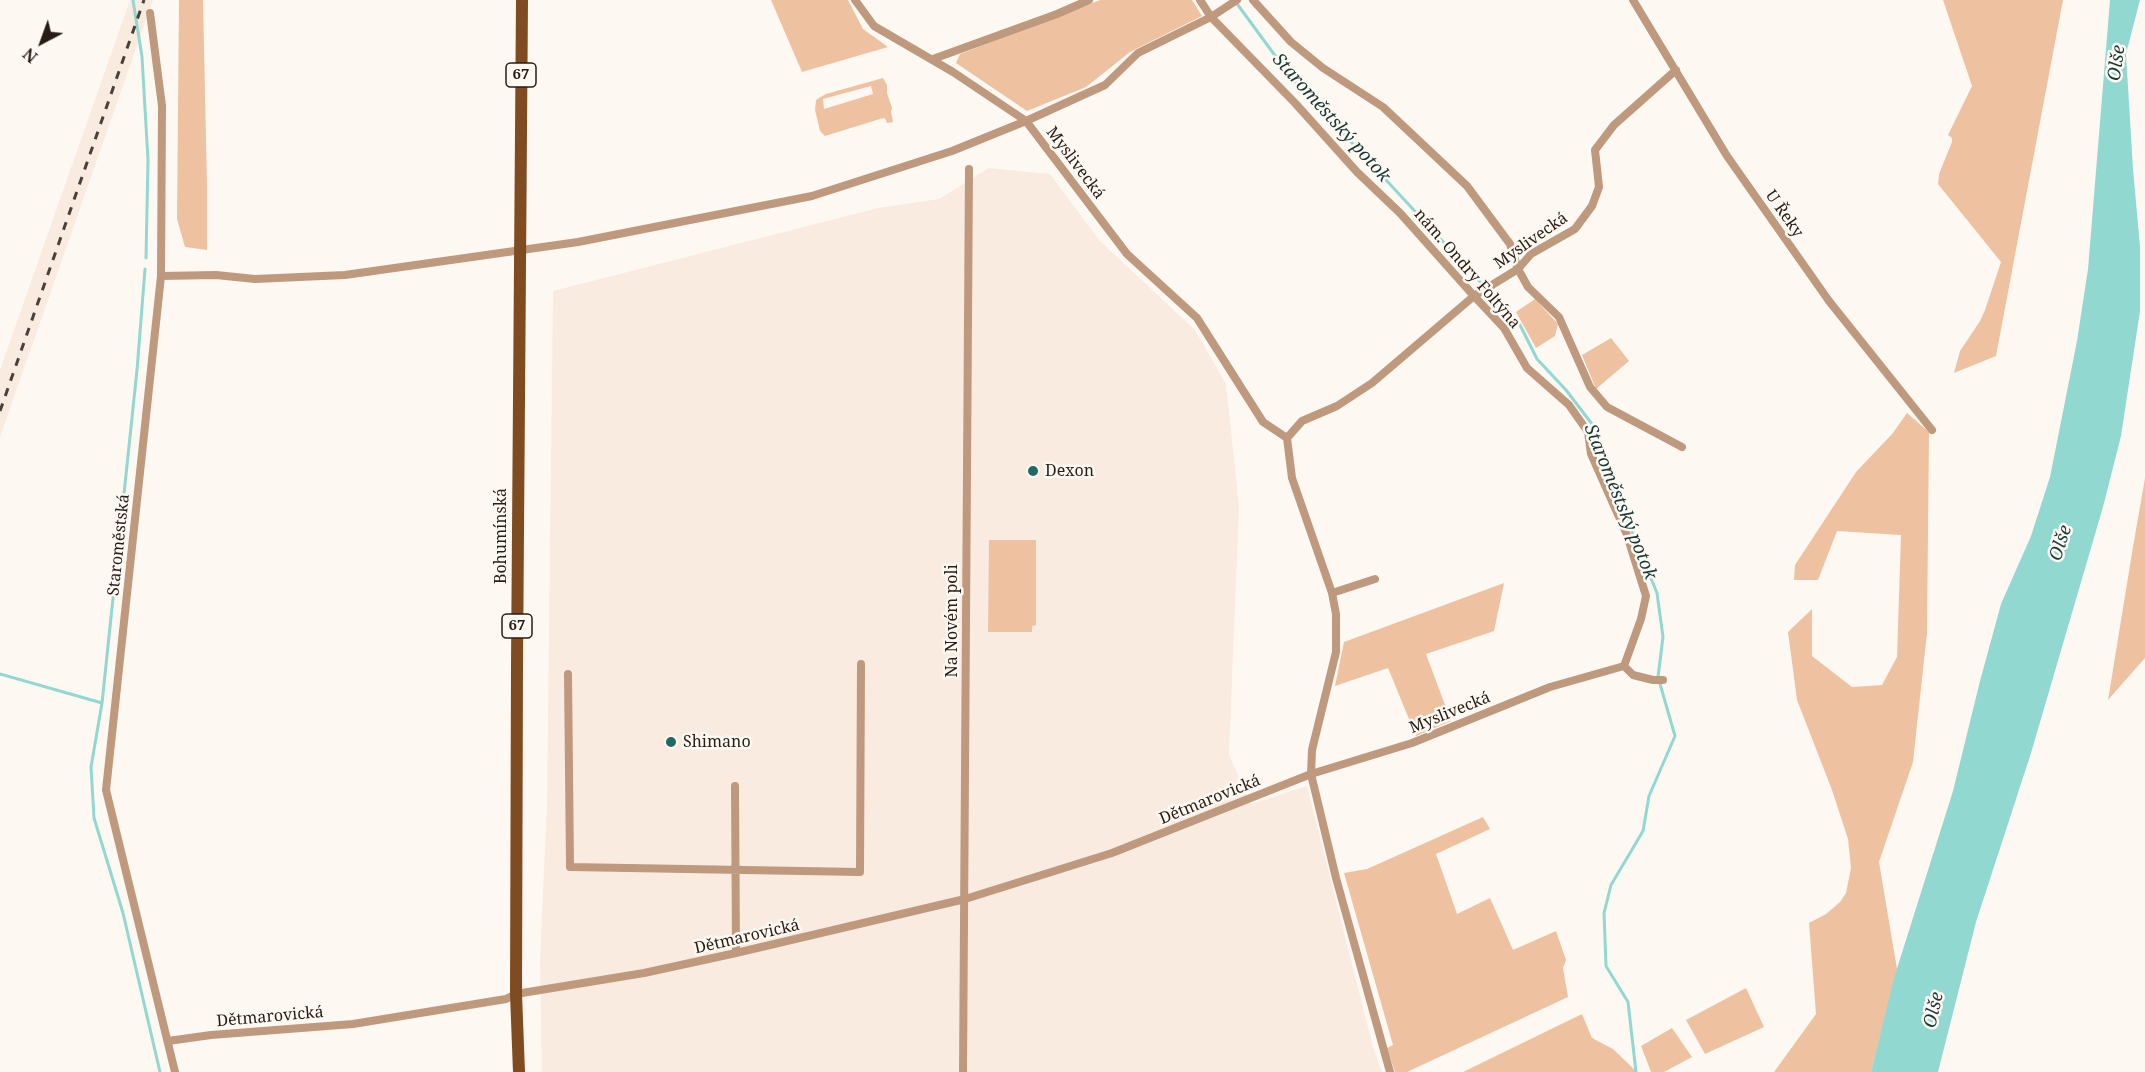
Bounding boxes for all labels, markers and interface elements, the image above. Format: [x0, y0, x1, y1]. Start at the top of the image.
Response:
north arrow [12, 12, 72, 72]
text: N [18, 43, 42, 68]
water label: Olše [2104, 44, 2130, 82]
water label: Staroměstský potok [1267, 49, 1395, 187]
road number: 67 [506, 63, 536, 87]
street label: Myslivecká [1042, 123, 1108, 203]
street label: U Řeky [1761, 187, 1807, 241]
street label: nám. Ondry Foltýna [1410, 205, 1524, 333]
street label: Myslivecká [1491, 209, 1571, 273]
water label: Staroměstský potok [1579, 421, 1661, 583]
place label: Dexon [1045, 461, 1094, 481]
marker: Dexon [1026, 464, 1040, 478]
street label: Bohumínská [491, 488, 511, 584]
street label: Staroměstská [104, 493, 134, 597]
water label: Olše [2045, 523, 2077, 563]
street label: Na Novém poli [942, 564, 962, 678]
road number: 67 [502, 614, 532, 638]
street label: Myslivecká [1407, 688, 1493, 738]
place label: Shimano [683, 732, 751, 752]
marker: Shimano [664, 735, 678, 749]
street label: Dětmarovická [1157, 771, 1263, 829]
street label: Dětmarovická [693, 916, 801, 958]
water label: Olše [1919, 990, 1949, 1030]
street label: Dětmarovická [216, 1003, 324, 1031]

